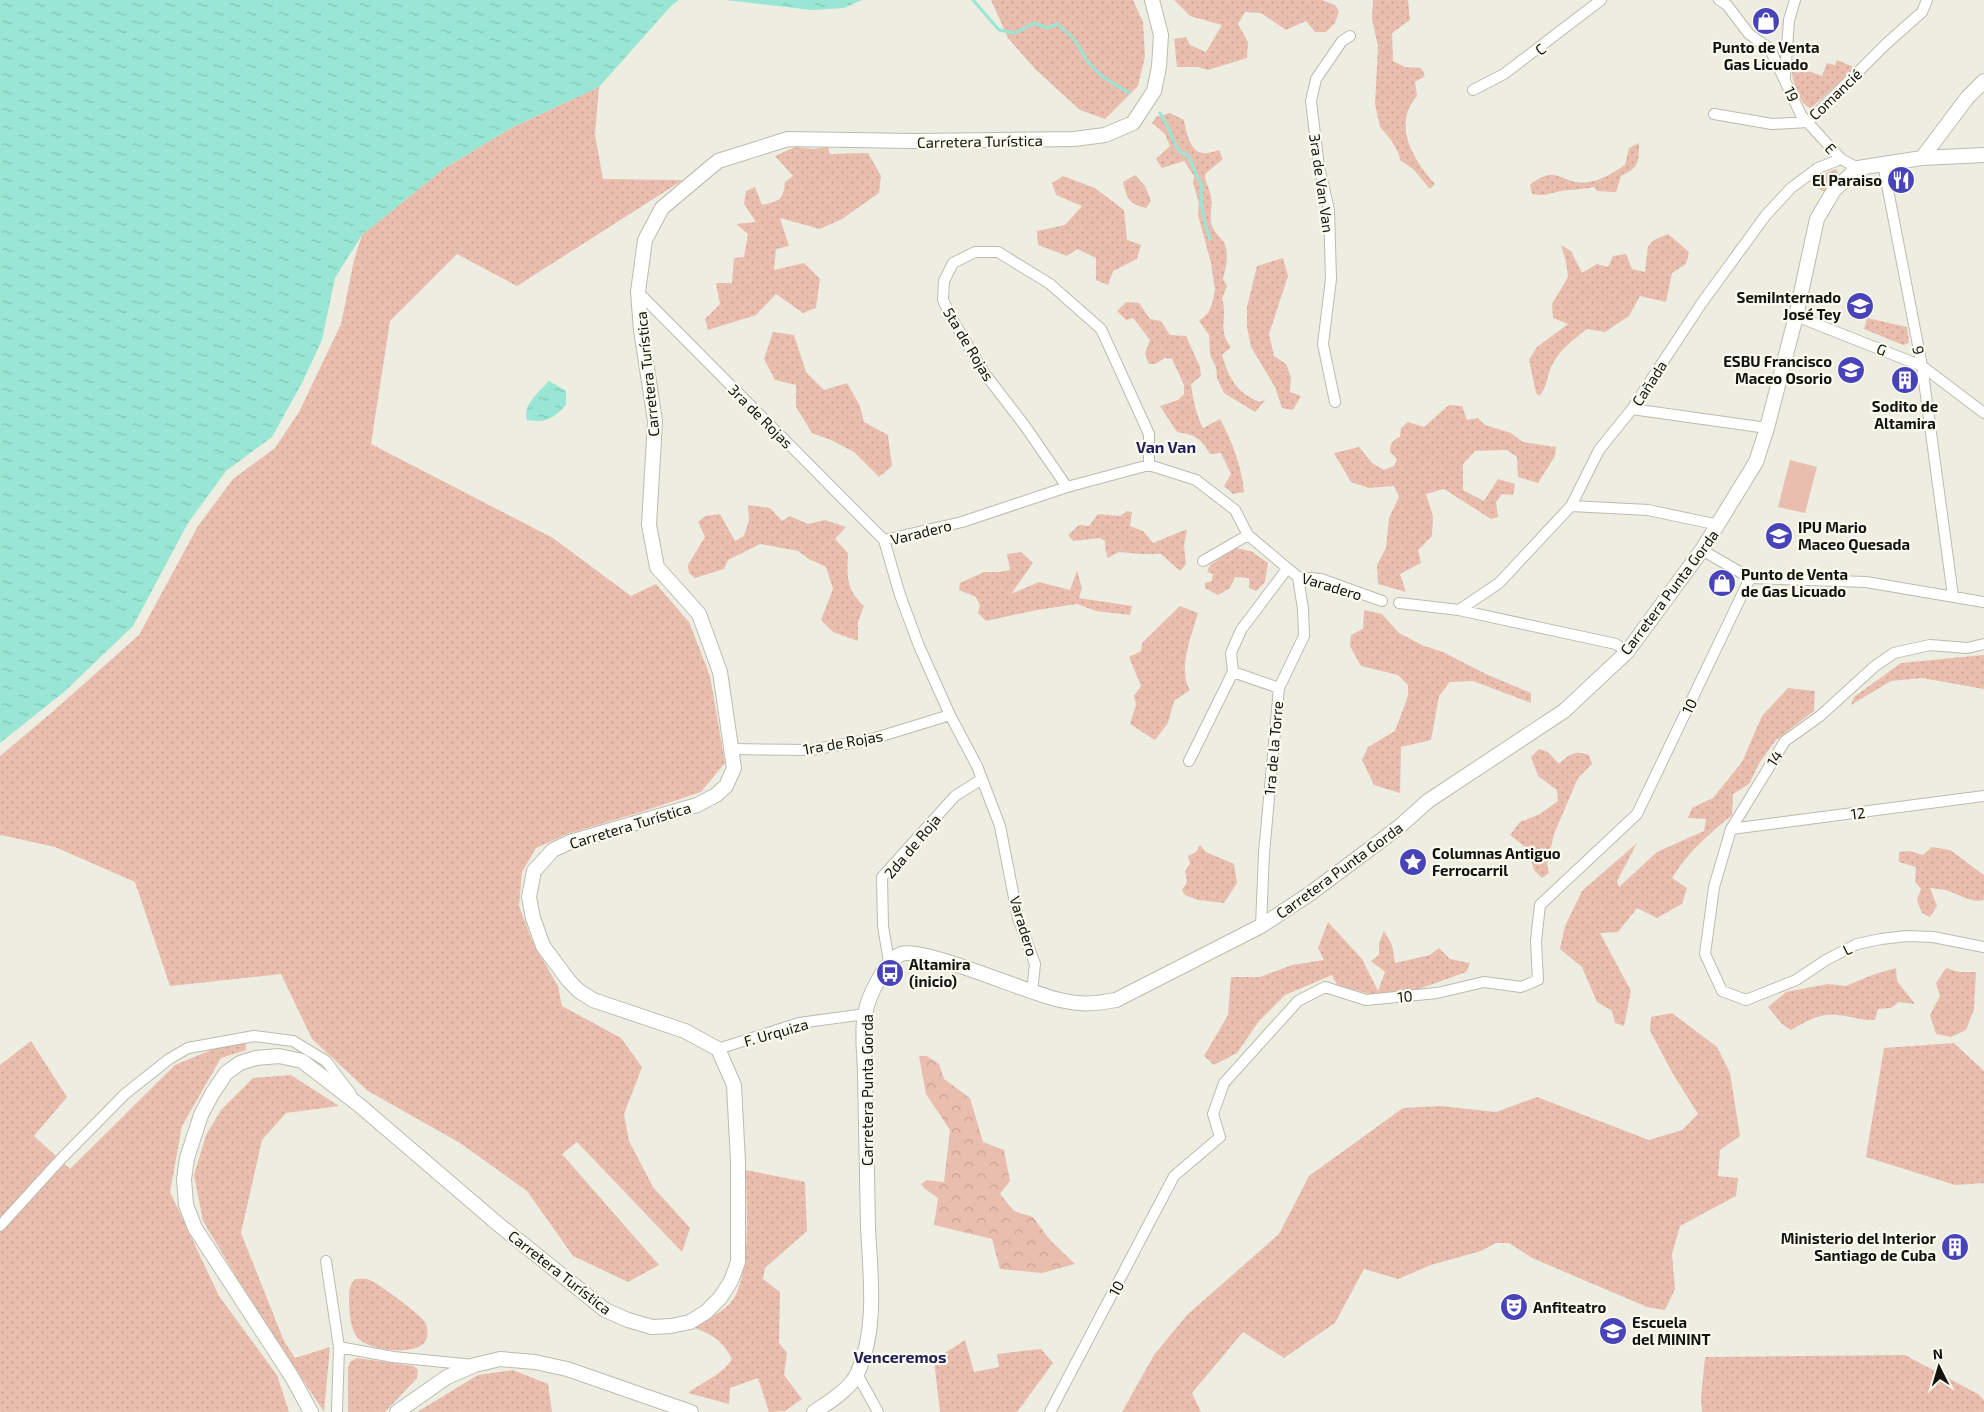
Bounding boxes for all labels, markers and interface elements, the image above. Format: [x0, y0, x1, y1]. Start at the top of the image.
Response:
shop icon: Punto de Venta Gas Licuado [1751, 6, 1781, 36]
place label: Punto de Venta Gas Licuado [1713, 38, 1819, 73]
street label: C [1531, 39, 1549, 59]
street label: Comancié [1805, 65, 1865, 123]
street label: 19 [1781, 84, 1803, 104]
street label: Carretera Turística [917, 131, 1043, 151]
street label: 3ra de Van Van [1306, 132, 1338, 234]
street label: E [1821, 139, 1841, 157]
restaurant icon: El Paraiso [1886, 165, 1916, 195]
place label: El Paraiso [1812, 171, 1882, 189]
place label: SemiInternado José Tey [1737, 288, 1842, 324]
school or university icon: SemiInternado José Tey [1845, 291, 1875, 321]
street label: 5ta de Rojas [939, 304, 998, 385]
street label: Carretera Turística [631, 310, 663, 438]
street label: G [1874, 339, 1890, 359]
street label: 9 [1909, 344, 1929, 356]
place label: ESBU Francisco Maceo Osorio [1723, 352, 1832, 387]
school or university icon: ESBU Francisco Maceo Osorio [1836, 355, 1866, 385]
street label: Cañada [1628, 357, 1670, 409]
building icon: Sodito de Altamira [1890, 365, 1920, 395]
street label: 3ra de Rojas [724, 380, 797, 453]
place label: Sodito de Altamira [1872, 397, 1938, 432]
district label: Van Van [1136, 437, 1196, 456]
street label: Varadero [889, 516, 953, 548]
place label: IPU Mario Maceo Quesada [1798, 518, 1910, 554]
school or university icon: IPU Mario Maceo Quesada [1764, 521, 1794, 551]
street label: Carretera Punta Gorda [1616, 526, 1722, 658]
place label: Punto de Venta de Gas Licuado [1741, 565, 1848, 600]
street label: Varadero [1300, 568, 1364, 604]
shop icon: Punto de Venta de Gas Licuado [1707, 568, 1737, 598]
street label: 10 [1678, 695, 1700, 717]
street label: 1ra de la Torre [1260, 700, 1286, 796]
street label: 1ra de Rojas [802, 726, 885, 759]
street label: 14 [1762, 747, 1786, 769]
street label: Carretera Turística [567, 798, 693, 852]
street label: 12 [1850, 803, 1866, 823]
street label: 2da de Roja [880, 810, 945, 882]
street label: Carretera Punta Gorda [1272, 818, 1406, 922]
place label: Columnas Antiguo Ferrocarril [1432, 844, 1561, 879]
place icon: Columnas Antiguo Ferrocarril [1398, 847, 1428, 877]
street label: Varadero [1006, 894, 1042, 958]
street label: L [1840, 939, 1855, 959]
place label: Altamira (inicio) [909, 955, 971, 990]
bus stop icon: Altamira (inicio) [875, 958, 905, 988]
street label: 10 [1397, 986, 1413, 1006]
street label: F. Urquiza [742, 1014, 810, 1050]
street label: Carretera Punta Gorda [858, 1014, 876, 1166]
street label: Carretera Turística [505, 1226, 615, 1318]
place label: Ministerio del Interior Santiago de Cuba [1781, 1229, 1937, 1264]
building icon: Ministerio del Interior Santiago de Cuba [1940, 1232, 1970, 1262]
street label: 10 [1105, 1277, 1127, 1299]
theatre icon: Anfiteatro [1499, 1292, 1529, 1322]
place label: Anfiteatro [1533, 1298, 1606, 1316]
place label: Escuela del MININT [1632, 1313, 1710, 1348]
school or university icon: Escuela del MININT [1598, 1316, 1628, 1346]
north arrow [1914, 1342, 1964, 1392]
text: N [1932, 1345, 1944, 1362]
district label: Venceremos [853, 1347, 947, 1366]

